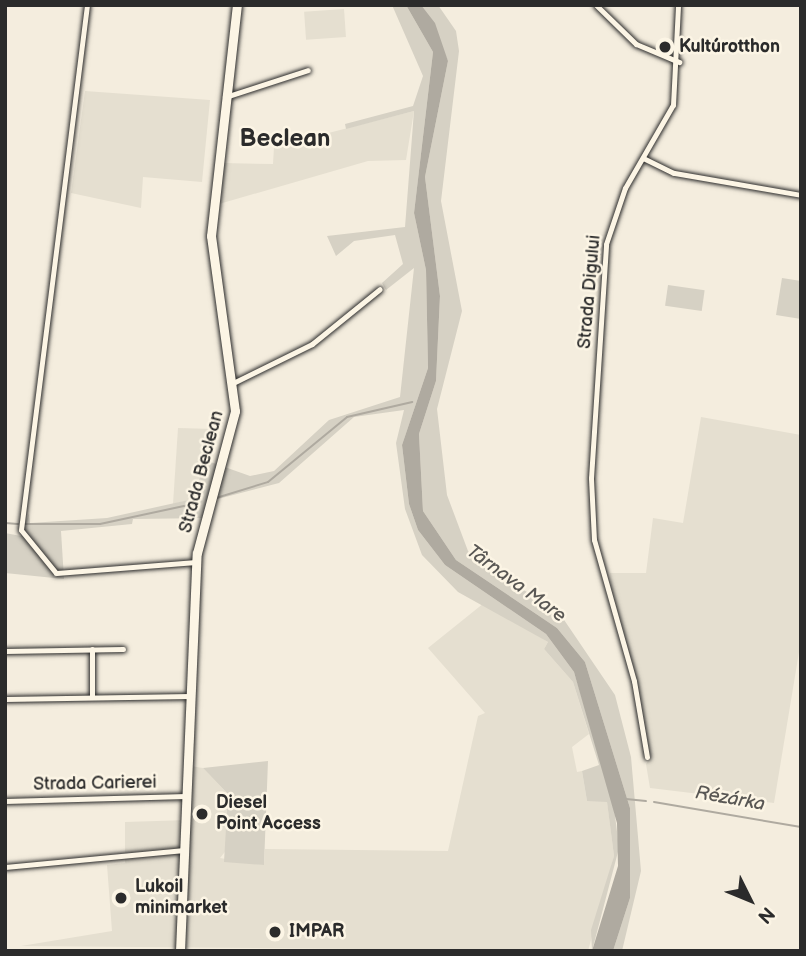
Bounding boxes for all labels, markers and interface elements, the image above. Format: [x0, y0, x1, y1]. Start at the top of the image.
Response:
place label: Kultúrotthon [679, 36, 780, 58]
marker: Kultúrotthon [657, 39, 673, 55]
district label: Beclean [240, 125, 330, 153]
street label: Strada Digului [574, 234, 606, 350]
street label: Strada Beclean [175, 409, 229, 535]
water label: Târnava Mare [462, 540, 570, 628]
street label: Strada Carierei [33, 772, 157, 796]
water label: Rézárka [693, 782, 767, 816]
place label: Diesel Point Access [216, 793, 321, 836]
marker: Diesel Point Access [194, 806, 210, 822]
north arrow [715, 865, 785, 935]
place label: Lukoil minimarket [135, 877, 228, 920]
marker: Lukoil minimarket [113, 890, 129, 906]
text: N [752, 902, 779, 928]
place label: IMPAR [289, 921, 344, 943]
marker: IMPAR [267, 924, 283, 940]

